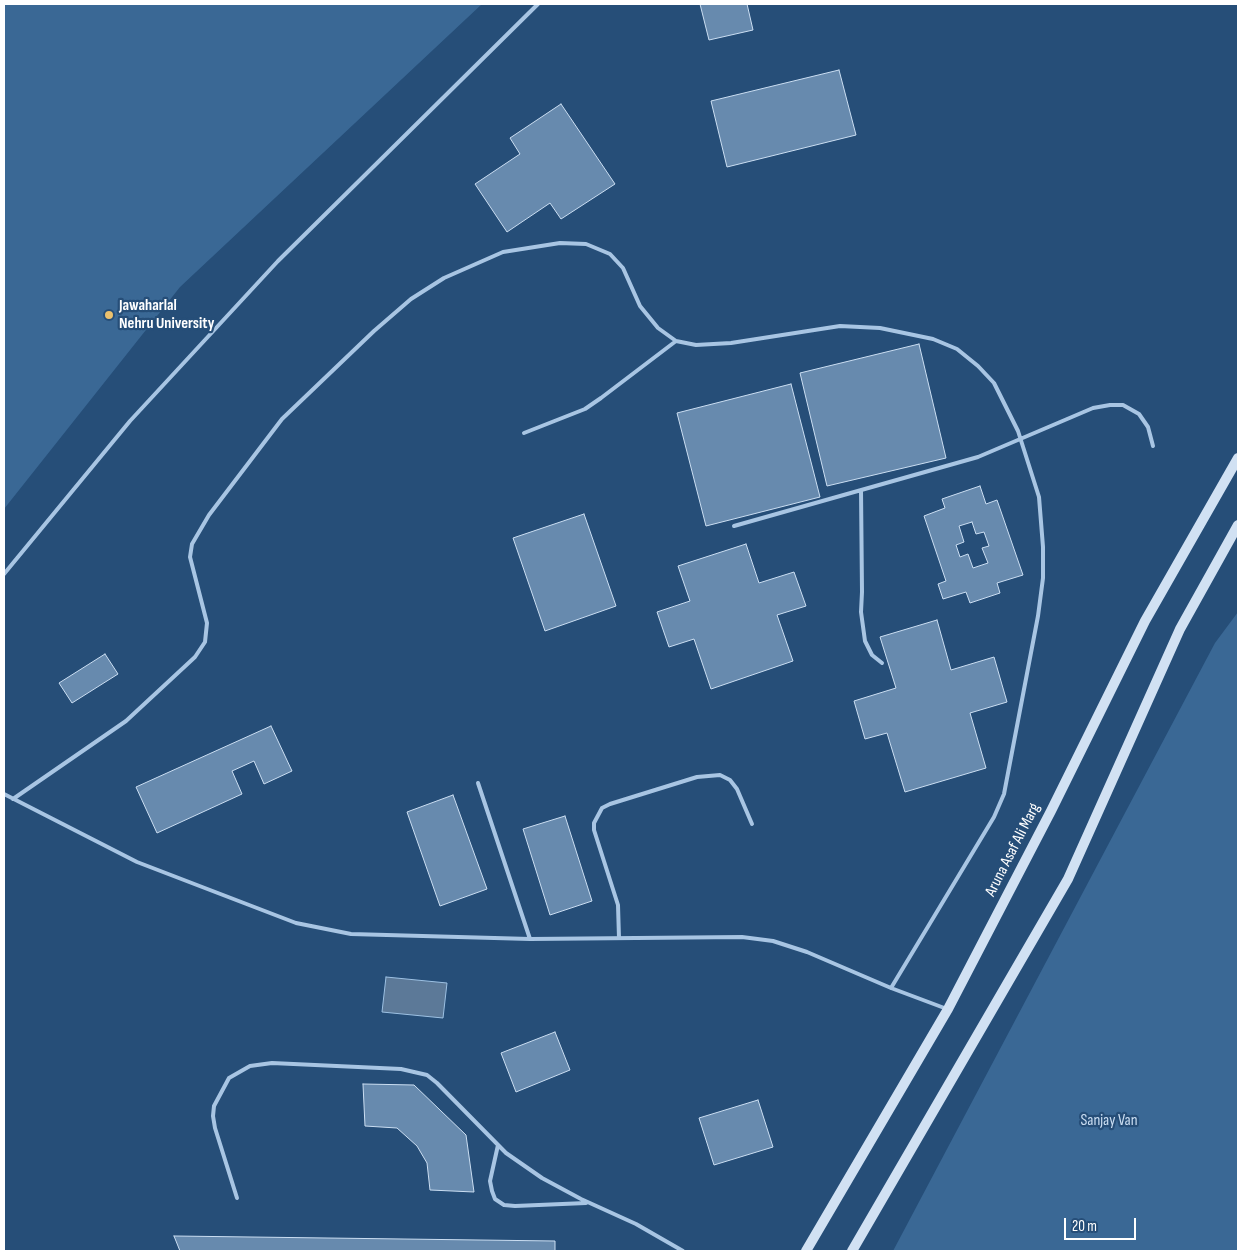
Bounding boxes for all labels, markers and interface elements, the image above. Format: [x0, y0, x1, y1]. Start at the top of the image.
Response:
place label: Jawaharlal Nehru University [119, 296, 214, 334]
marker: Jawaharlal Nehru University [103, 309, 115, 321]
street label: Aruna Asaf Ali Marg [981, 800, 1045, 900]
park label: Sanjay Van [1080, 1111, 1138, 1131]
scale bar [1067, 1208, 1140, 1240]
text: 20 m [1072, 1217, 1097, 1236]

